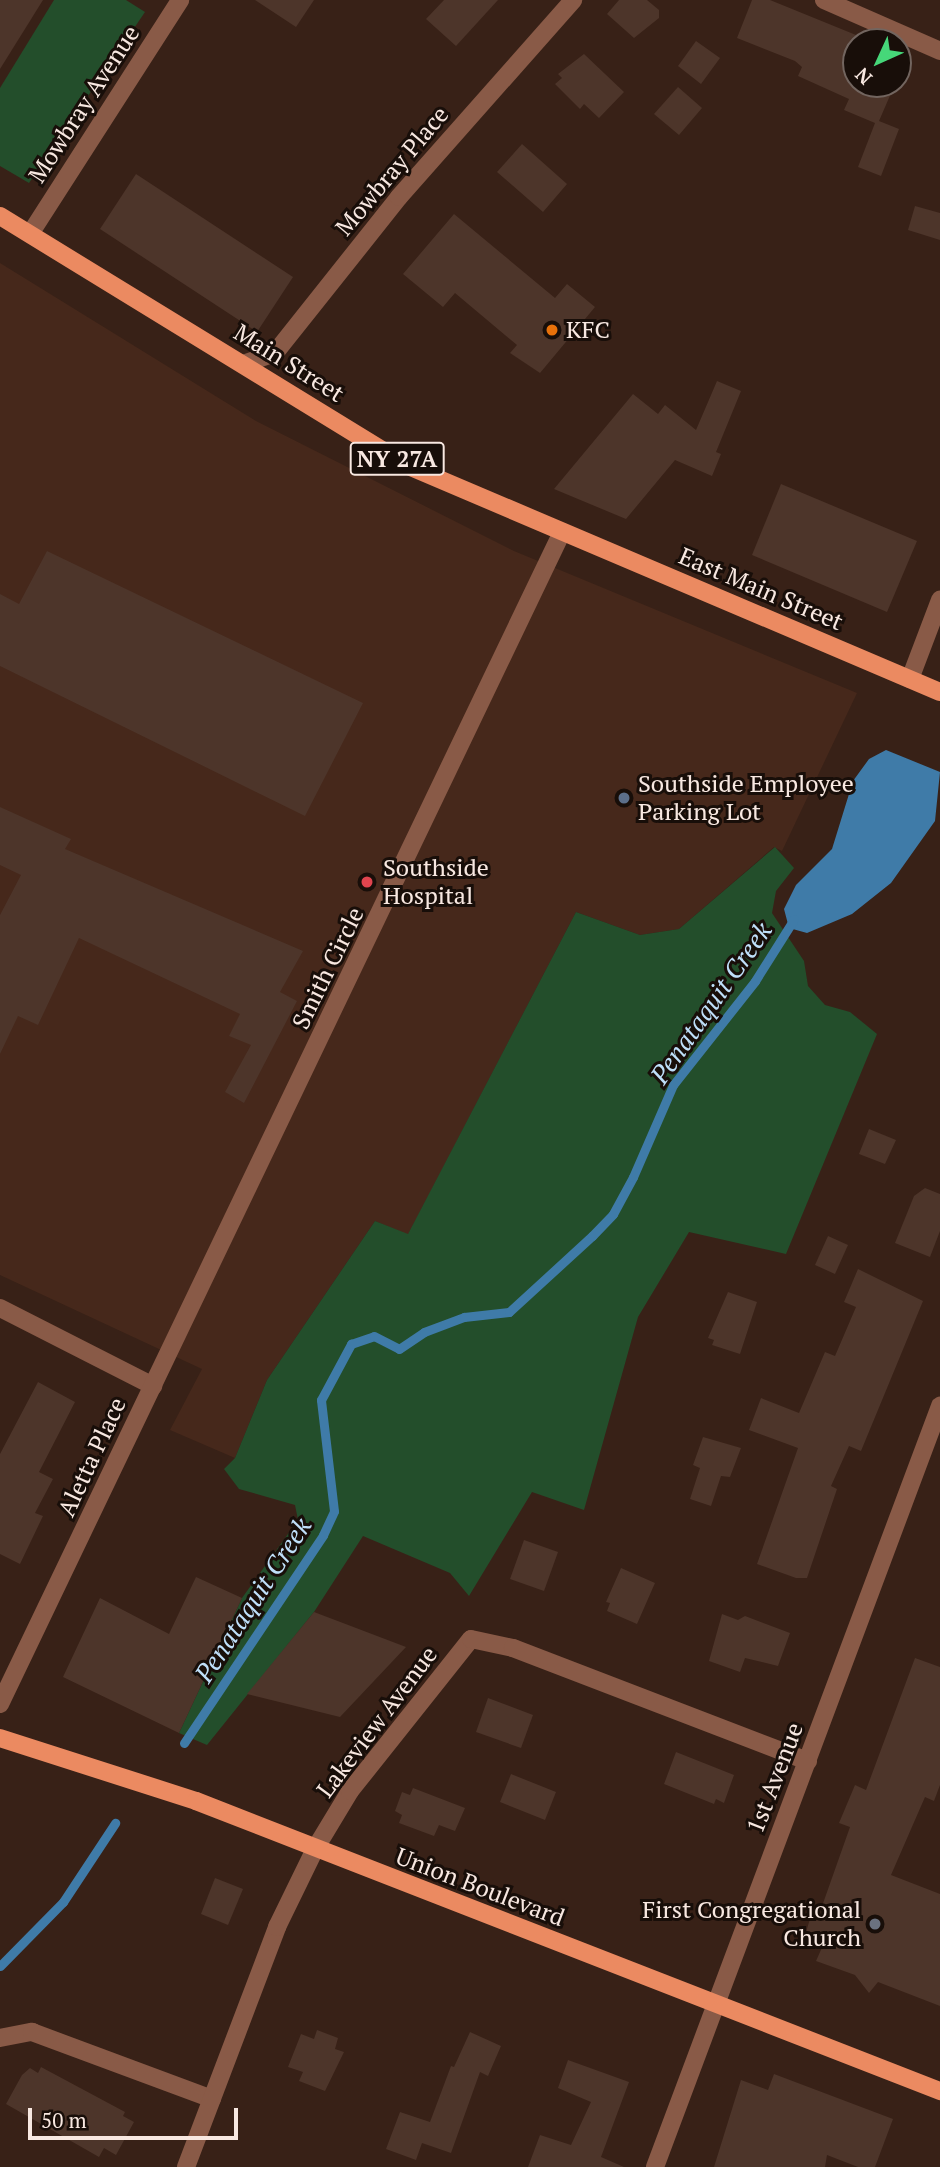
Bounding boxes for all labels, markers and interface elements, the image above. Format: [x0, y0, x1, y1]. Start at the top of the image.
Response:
street label: Mowbray Avenue [22, 20, 146, 188]
north arrow [842, 28, 912, 98]
text: N [849, 63, 877, 91]
street label: Mowbray Place [330, 100, 454, 242]
place label: KFC [566, 316, 610, 344]
street label: Main Street [229, 318, 349, 408]
marker: KFC [544, 322, 560, 338]
road number: NY 27A [348, 440, 446, 478]
street label: East Main Street [675, 541, 847, 637]
place label: Southside Employee Parking Lot [638, 770, 854, 826]
marker: Southside Employee Parking Lot [616, 790, 632, 806]
place label: Southside Hospital [383, 854, 489, 910]
marker: Southside Hospital [357, 872, 377, 892]
street label: Smith Circle [286, 902, 370, 1034]
water label: Penataquit Creek [644, 916, 778, 1090]
street label: Aletta Place [52, 1393, 132, 1521]
water label: Penataquit Creek [188, 1512, 318, 1688]
street label: Lakeview Avenue [311, 1641, 443, 1803]
street label: 1st Avenue [741, 1718, 809, 1838]
street label: Union Boulevard [392, 1842, 568, 1932]
place label: First Congregational Church [642, 1896, 861, 1952]
marker: First Congregational Church [867, 1916, 883, 1932]
scale bar [32, 2094, 242, 2138]
text: 50 m [41, 2106, 87, 2134]

